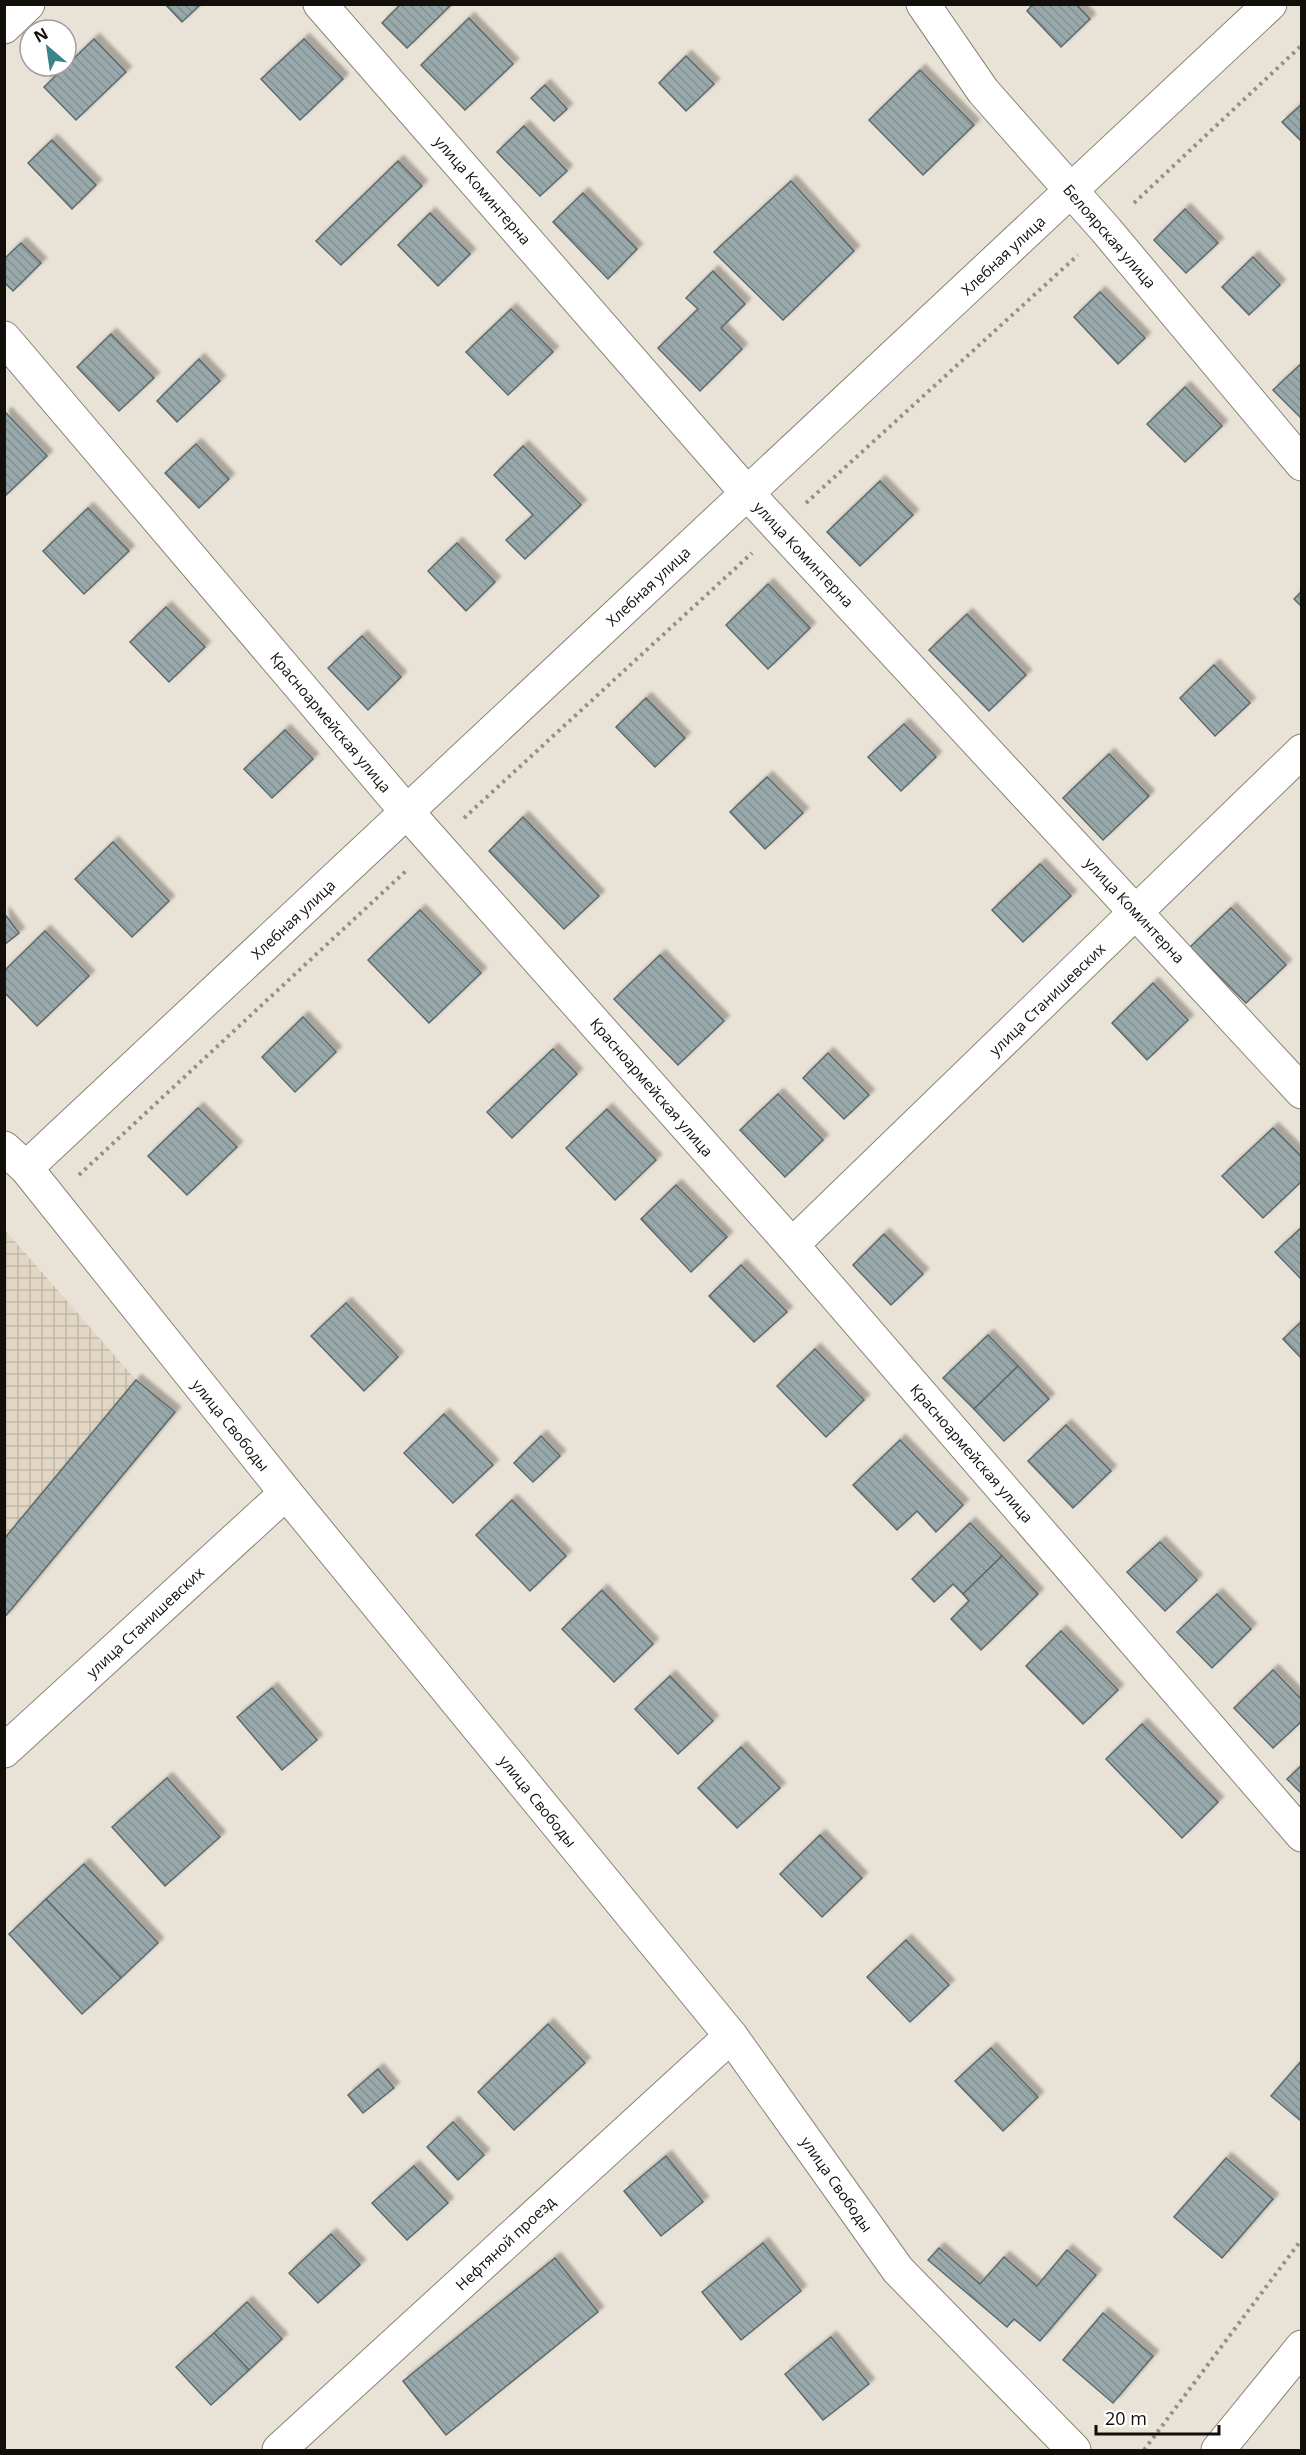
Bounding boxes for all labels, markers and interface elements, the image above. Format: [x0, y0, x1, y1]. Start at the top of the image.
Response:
north arrow [18, 18, 78, 78]
text: N [30, 22, 52, 48]
street label: улица Коминтерна [430, 131, 536, 249]
street label: Белоярская улица [1059, 180, 1161, 292]
street label: Хлебная улица [957, 211, 1049, 299]
street label: улица Коминтерна [750, 497, 858, 611]
street label: Хлебная улица [602, 542, 694, 630]
street label: Красноармейская улица [266, 648, 396, 796]
street label: улица Коминтерна [1081, 853, 1189, 967]
street label: Хлебная улица [247, 875, 339, 963]
street label: улица Станишевских [985, 938, 1109, 1060]
street label: Красноармейская улица [586, 1013, 718, 1161]
street label: улица Свободы [188, 1375, 274, 1475]
street label: Красноармейская улица [906, 1379, 1038, 1527]
street label: улица Станишевских [82, 1562, 208, 1682]
street label: улица Свободы [495, 1751, 581, 1851]
street label: улица Свободы [797, 2132, 877, 2236]
street label: Нефтяной проезд [451, 2191, 559, 2294]
scale bar [1096, 2398, 1219, 2436]
text: 20 m [1105, 2406, 1147, 2430]

